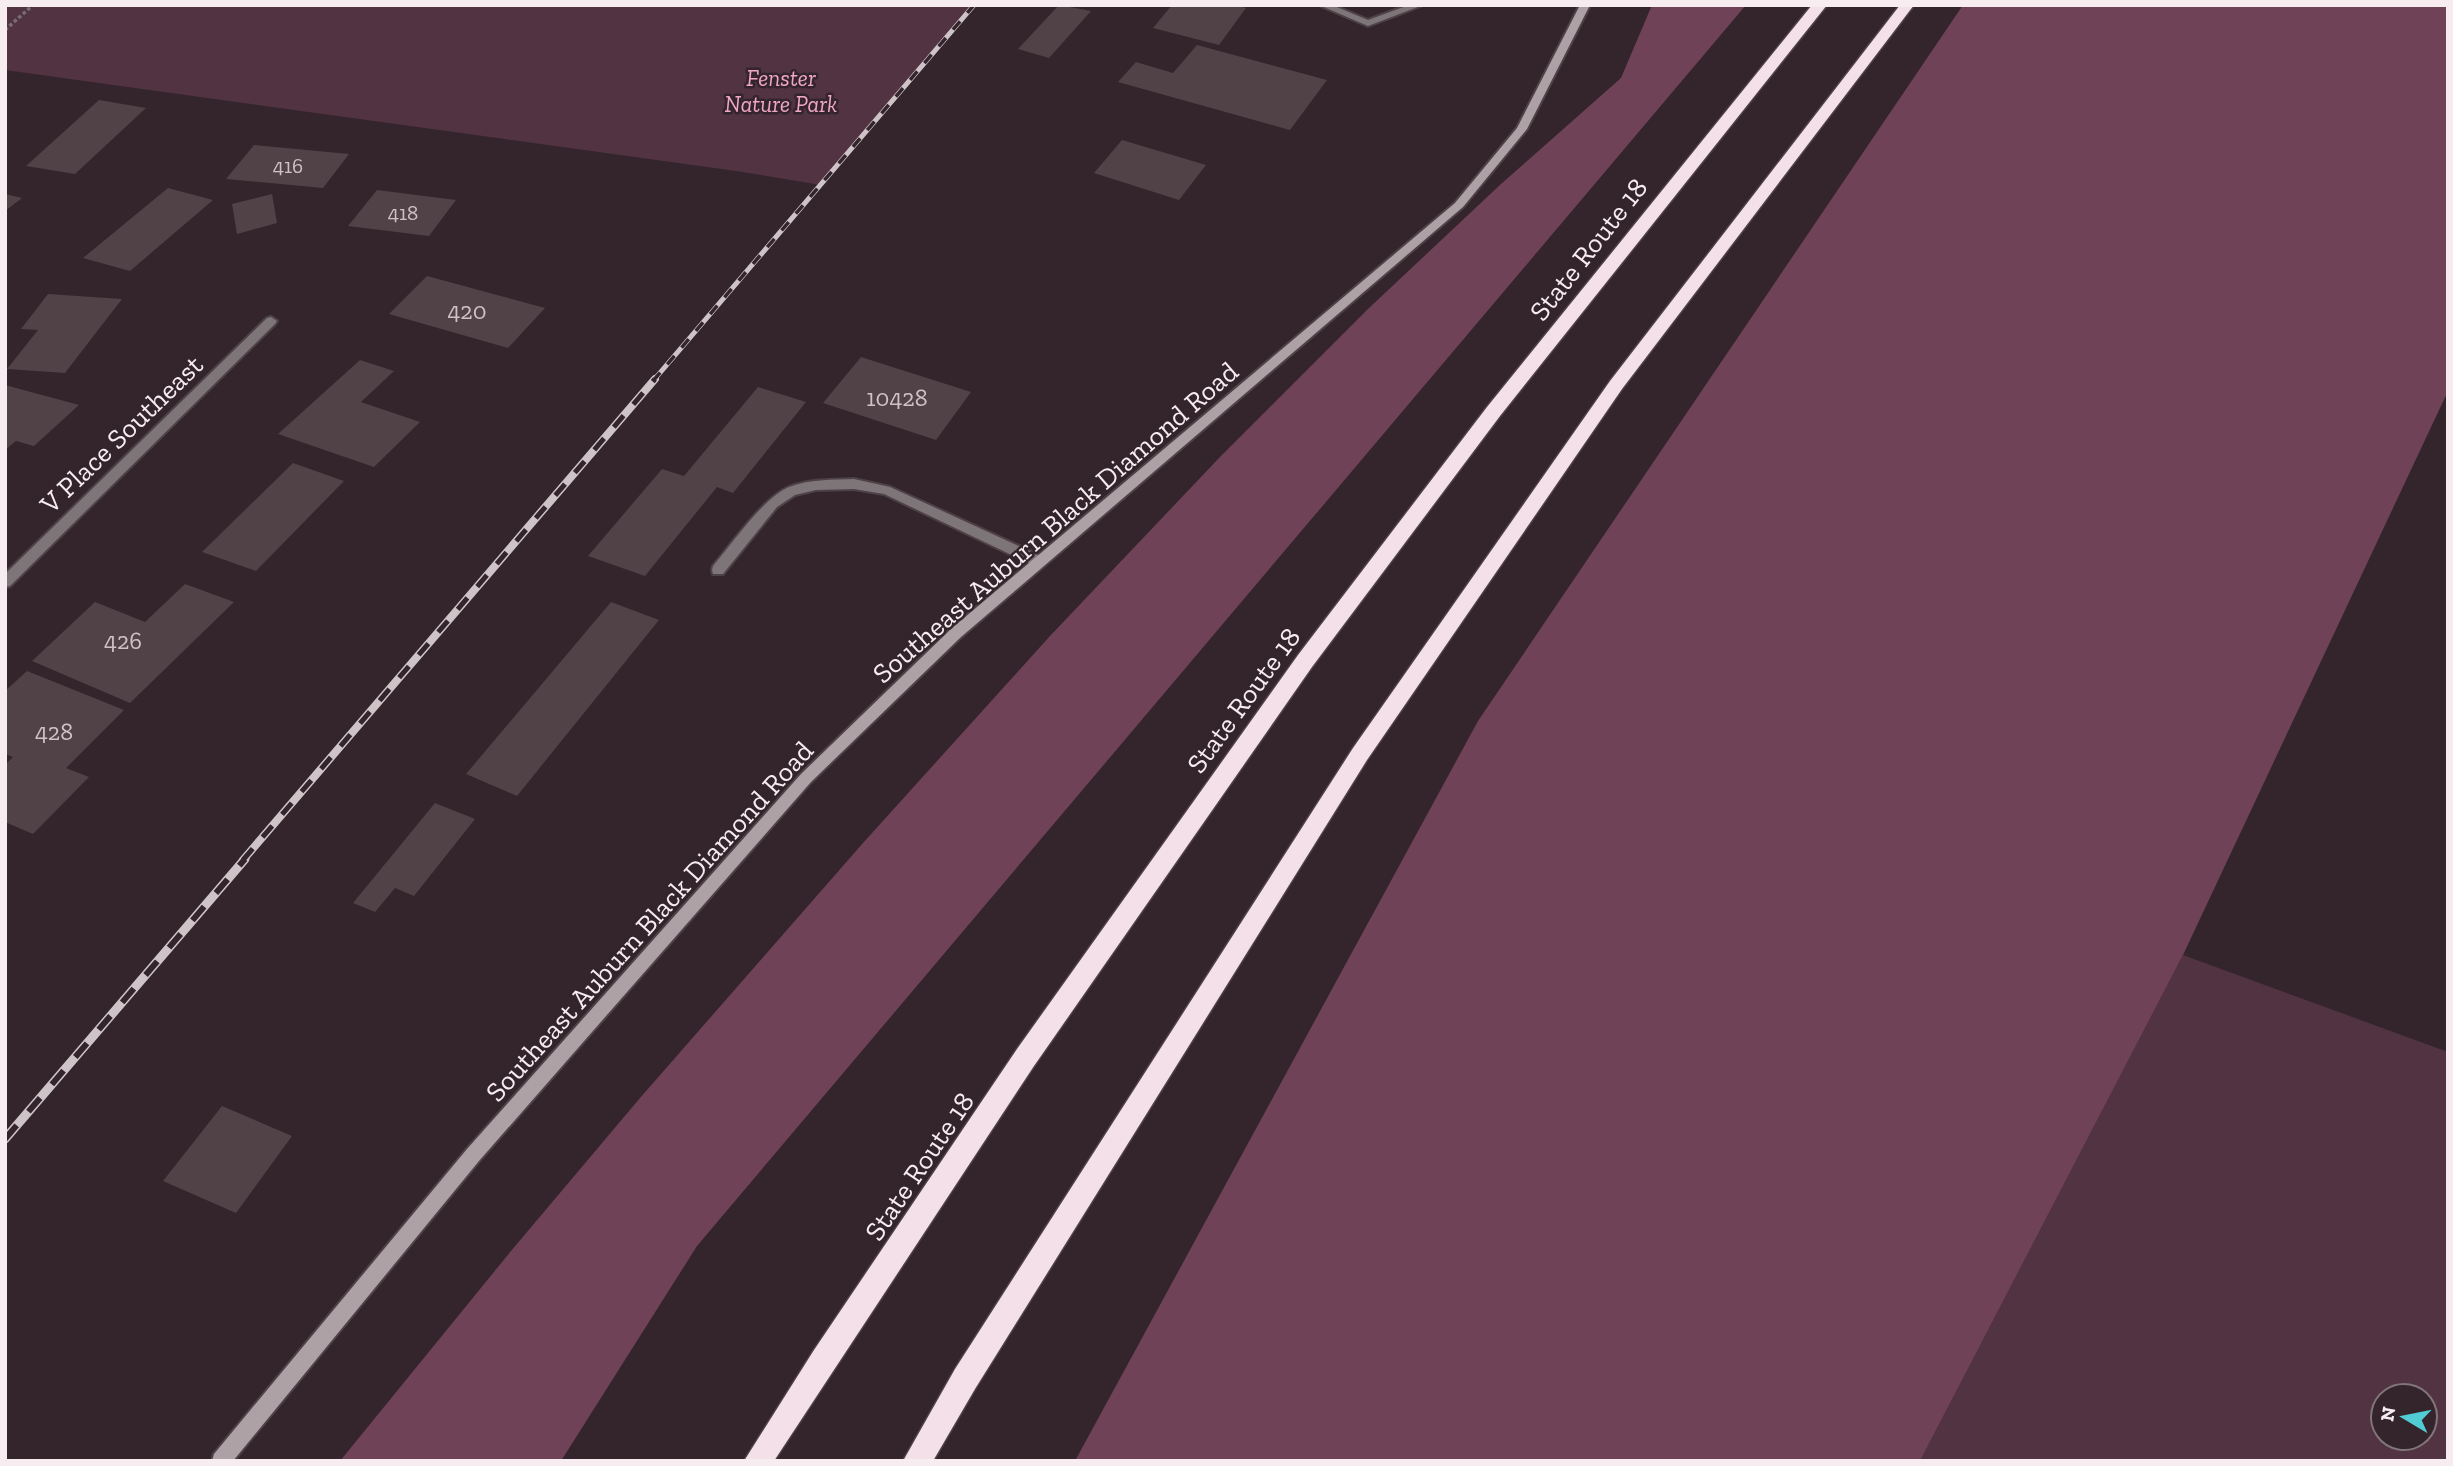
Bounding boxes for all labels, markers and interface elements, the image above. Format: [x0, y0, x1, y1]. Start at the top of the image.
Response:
park label: Fenster Nature Park [725, 64, 837, 118]
house number: 416 [273, 153, 303, 178]
street label: State Route 18 [1523, 172, 1654, 327]
house number: 418 [388, 200, 418, 225]
house number: 420 [447, 296, 487, 325]
street label: V Place Southeast [32, 348, 210, 521]
street label: Southeast Auburn Black Diamond Road [866, 355, 1245, 690]
house number: 10428 [866, 383, 928, 412]
street label: State Route 18 [1180, 621, 1307, 779]
house number: 426 [104, 626, 142, 655]
house number: 428 [35, 717, 73, 746]
street label: Southeast Auburn Black Diamond Road [479, 734, 820, 1108]
street label: State Route 18 [858, 1086, 981, 1247]
north arrow [2369, 1382, 2439, 1452]
text: N [2375, 1405, 2400, 1423]

